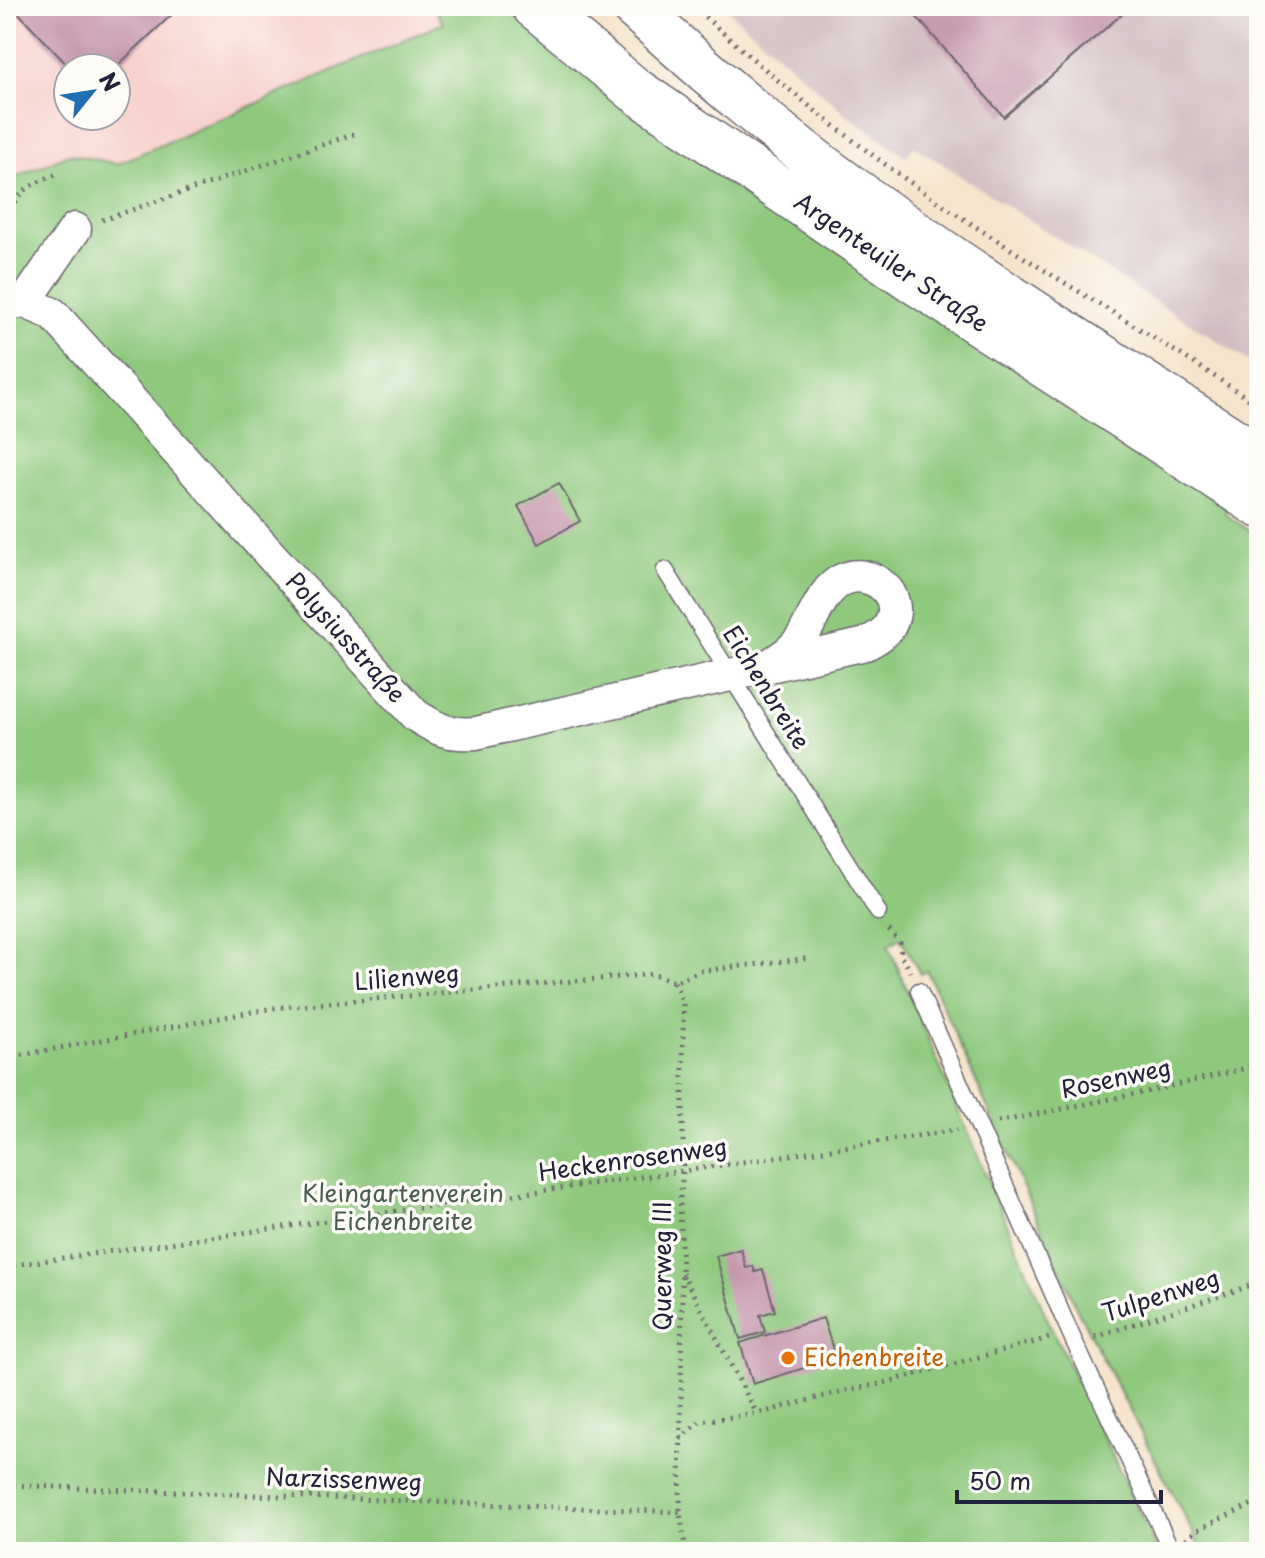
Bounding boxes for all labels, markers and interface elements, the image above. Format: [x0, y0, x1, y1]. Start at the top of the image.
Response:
north arrow [52, 52, 132, 132]
text: N [92, 65, 129, 97]
street label: Argenteuiler Straße [788, 183, 997, 340]
street label: Polysiusstraße [278, 563, 415, 710]
street label: Eichenbreite [715, 618, 820, 756]
street label: Lilienweg [353, 953, 461, 999]
street label: Rosenweg [1057, 1048, 1174, 1106]
street label: Heckenrosenweg [536, 1127, 730, 1189]
park label: Kleingartenverein Eichenbreite [302, 1174, 504, 1238]
street label: Querweg III [643, 1201, 679, 1331]
street label: Tulpenweg [1097, 1258, 1224, 1330]
place label: Eichenbreite [804, 1338, 944, 1374]
marker: Eichenbreite [779, 1349, 797, 1367]
scale bar [957, 1454, 1161, 1504]
street label: Narzissenweg [265, 1457, 423, 1499]
text: 50 m [969, 1462, 1031, 1498]

